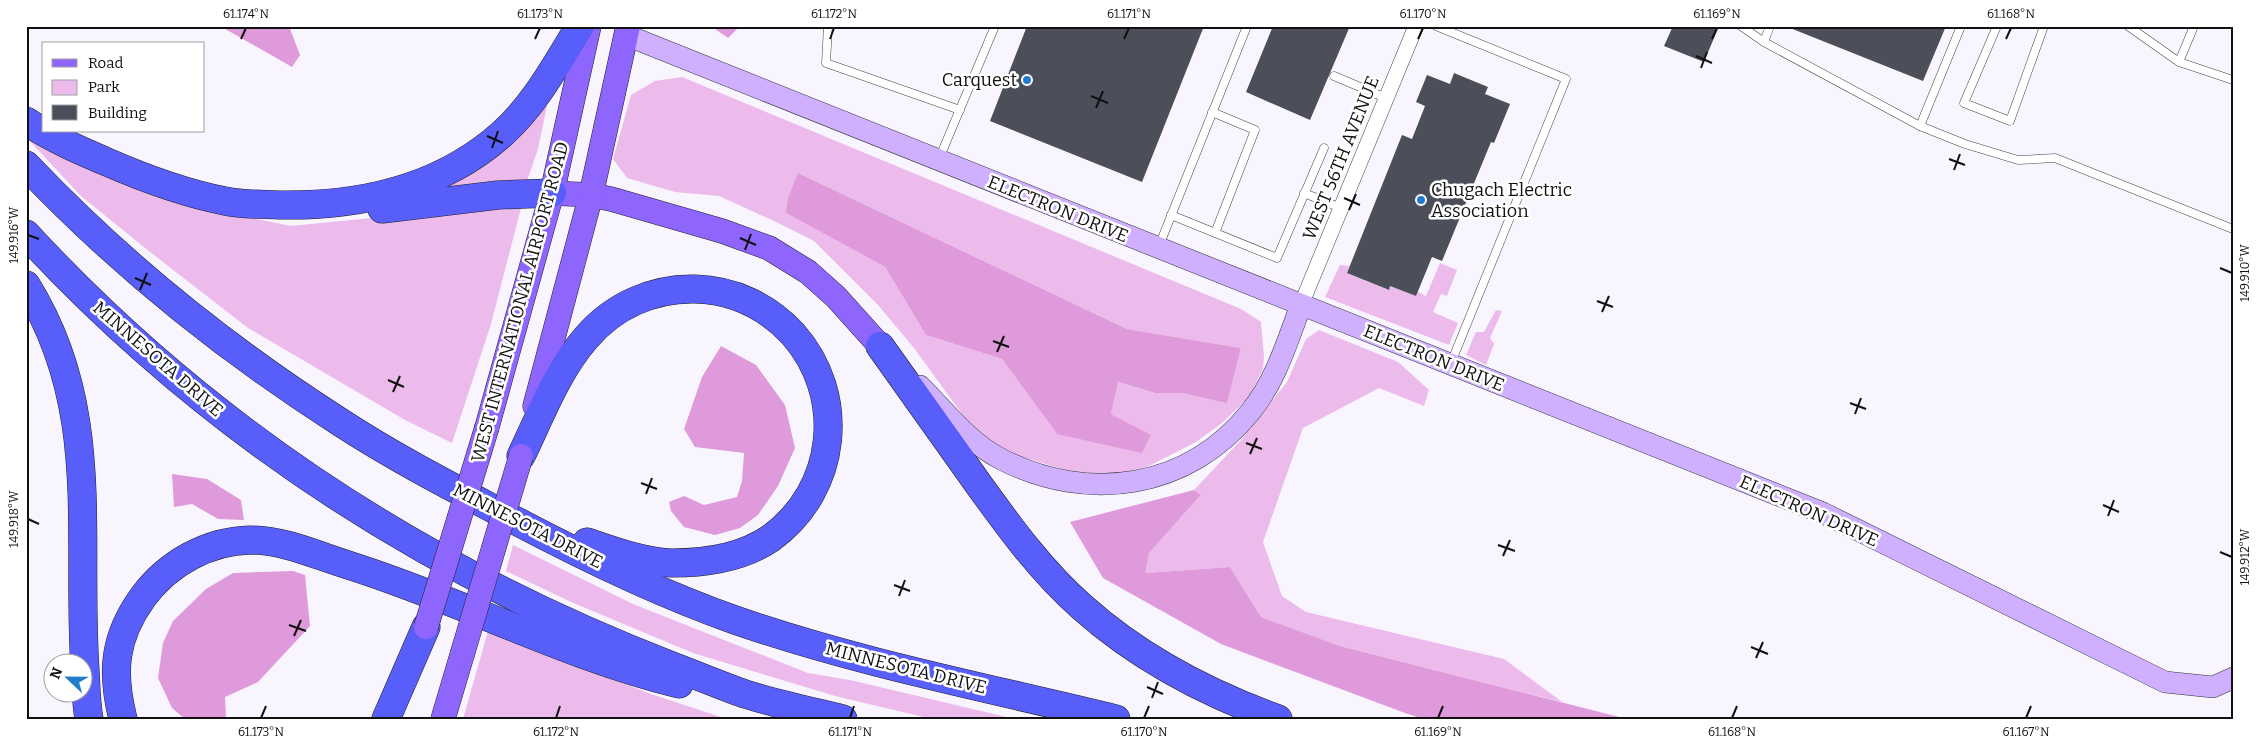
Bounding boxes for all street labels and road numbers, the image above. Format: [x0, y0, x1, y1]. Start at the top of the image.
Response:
street label: WEST 56TH AVENUE [1298, 73, 1384, 243]
street label: WEST INTERNATIONAL AIRPORT ROAD [467, 139, 573, 465]
street label: ELECTRON DRIVE [984, 171, 1132, 247]
street label: MINNESOTA DRIVE [89, 297, 227, 421]
street label: ELECTRON DRIVE [1360, 320, 1508, 396]
street label: ELECTRON DRIVE [1736, 470, 1882, 552]
street label: MINNESOTA DRIVE [449, 479, 607, 573]
street label: MINNESOTA DRIVE [823, 637, 989, 699]

